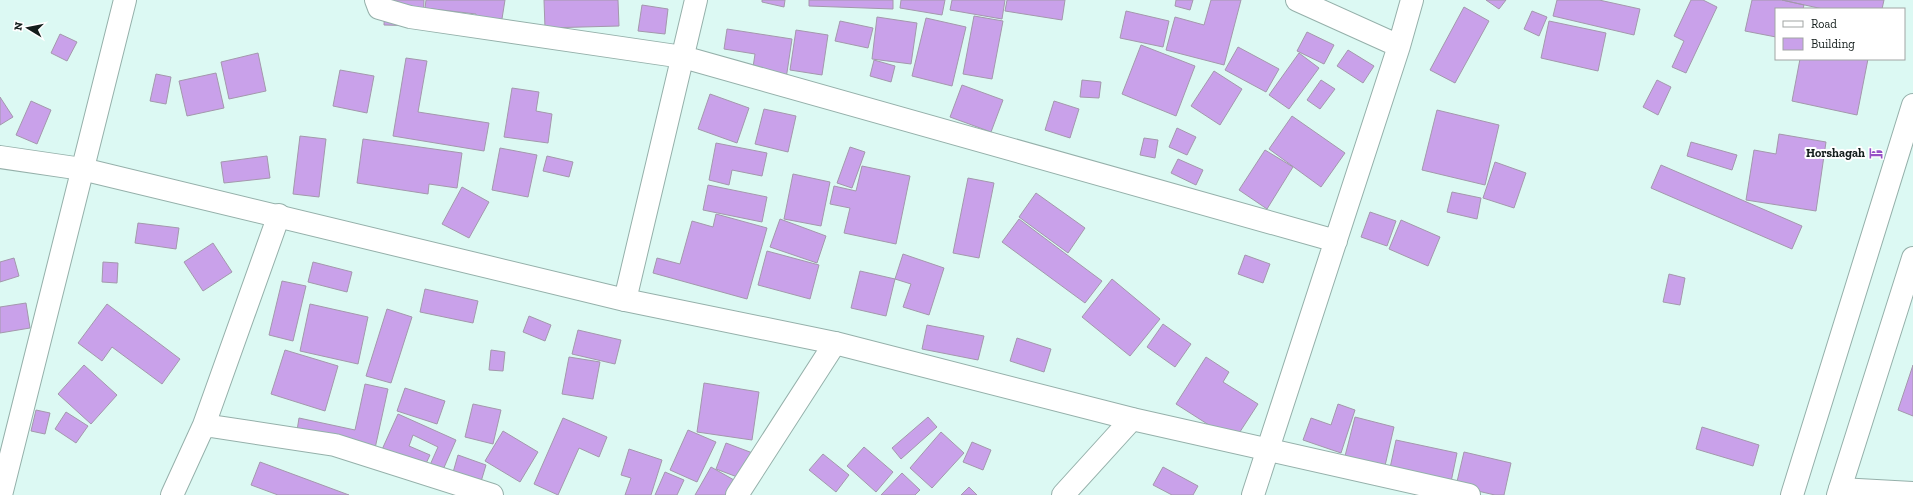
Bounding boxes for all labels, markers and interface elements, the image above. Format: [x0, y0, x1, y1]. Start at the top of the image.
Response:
north arrow [8, 8, 48, 48]
legend [1775, 8, 1905, 60]
text: Road [1811, 17, 1837, 31]
text: N [12, 20, 26, 32]
text: Building [1811, 37, 1855, 51]
hotel icon: Horshagah [1868, 145, 1884, 161]
place label: Horshagah [1806, 146, 1865, 160]

